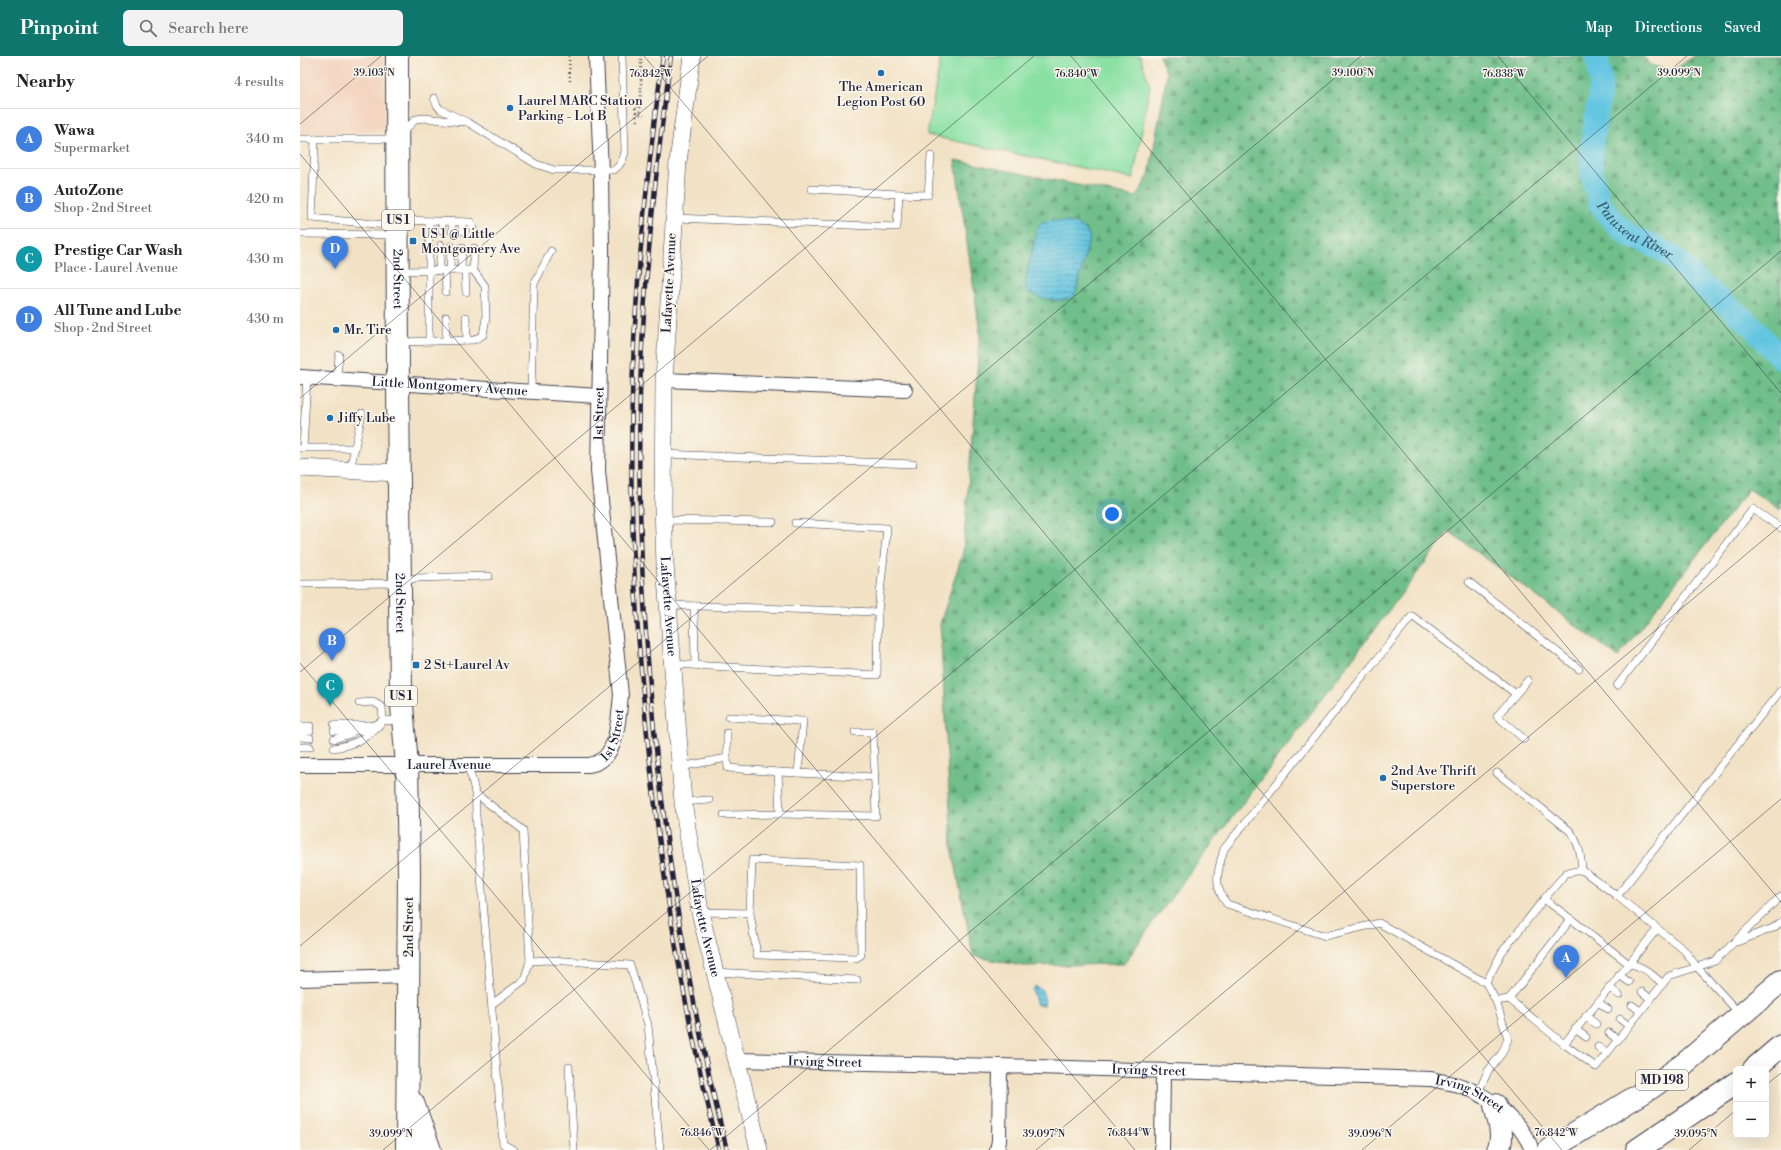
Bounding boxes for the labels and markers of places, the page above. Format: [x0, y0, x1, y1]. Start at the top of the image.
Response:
marker: The American Legion Post 60 [876, 68, 886, 78]
place label: The American Legion Post 60 [837, 79, 926, 110]
place label: Laurel MARC Station Parking - Lot B [518, 93, 643, 124]
marker: Laurel MARC Station Parking - Lot B [505, 103, 515, 113]
place label: US 1 @ Little Montgomery Ave [421, 226, 521, 257]
pin: D [322, 236, 348, 269]
marker: US 1 @ Little Montgomery Ave [408, 236, 418, 246]
place label: Mr. Tire [344, 322, 392, 338]
marker: Mr. Tire [331, 325, 341, 335]
place label: Jiffy Lube [337, 410, 396, 426]
marker: Jiffy Lube [325, 413, 335, 423]
pin: B [319, 628, 345, 661]
place label: 2 St+Laurel Av [424, 657, 510, 673]
marker: 2 St+Laurel Av [411, 660, 421, 670]
pin: C [317, 673, 343, 706]
place label: 2nd Ave Thrift Superstore [1391, 763, 1477, 794]
marker: 2nd Ave Thrift Superstore [1378, 773, 1388, 783]
pin: A [1553, 945, 1579, 978]

